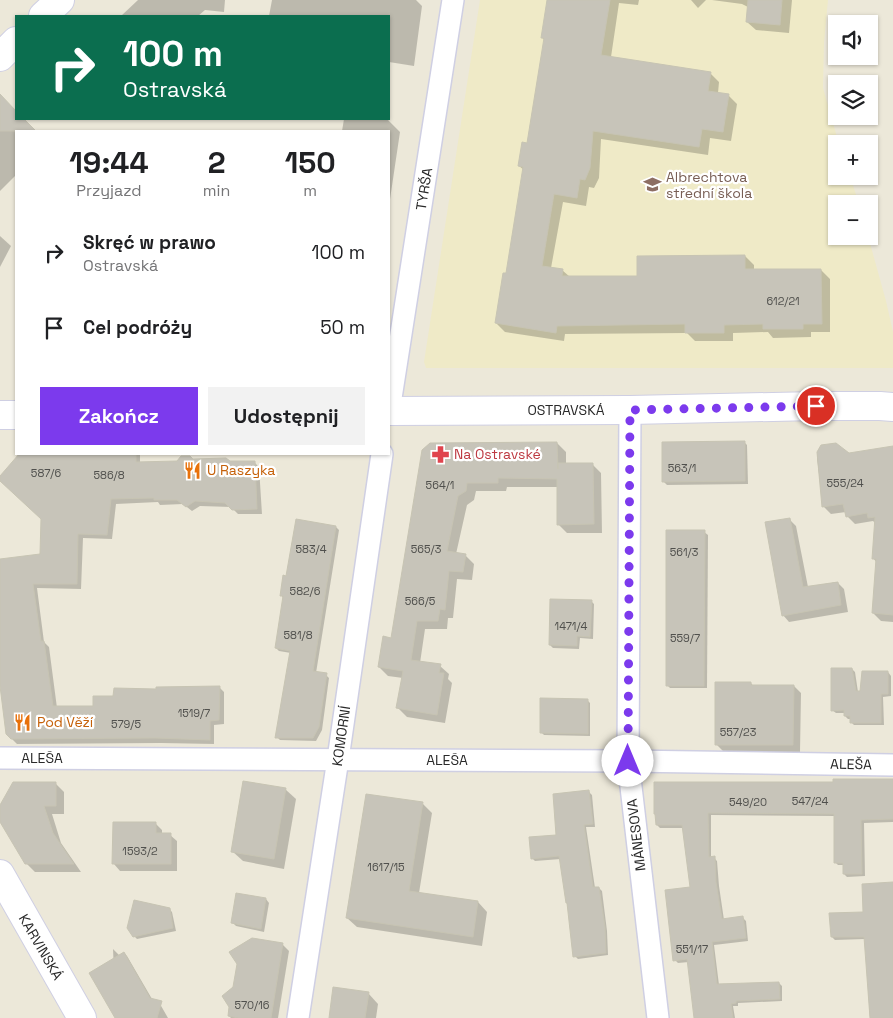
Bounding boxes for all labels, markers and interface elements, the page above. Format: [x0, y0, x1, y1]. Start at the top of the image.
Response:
map controls [828, 15, 878, 245]
button: sound [828, 15, 878, 65]
text: 100 m [123, 32, 223, 76]
icon: right [40, 35, 105, 100]
text: Ostravská [123, 75, 227, 103]
button: layers [828, 75, 878, 125]
button: + [828, 135, 878, 185]
text: 19:44 [69, 143, 149, 182]
text: 2 [208, 143, 225, 182]
text: 150 [285, 143, 336, 182]
street label: TYRŠA [412, 166, 436, 212]
place label: Albrechtova střední škola [666, 168, 752, 202]
school or university icon: Albrechtova střední škola [642, 175, 662, 195]
text: Przyjazd [76, 180, 142, 201]
text: min [203, 180, 230, 201]
text: m [303, 180, 317, 201]
button: − [828, 195, 878, 245]
text: Skręć w prawo [83, 230, 216, 255]
icon: right [40, 239, 68, 267]
text: 100 m [311, 240, 365, 265]
text: Ostravská [83, 255, 158, 276]
house number: 612/21 [766, 294, 800, 308]
icon: arrive [40, 314, 68, 342]
text: Cel podróży [83, 315, 192, 340]
text: 50 m [320, 315, 365, 340]
pin [795, 385, 837, 427]
button: Zakończ [40, 387, 198, 445]
button: Udostępnij [208, 387, 365, 445]
icon: arrive [802, 392, 830, 420]
street label: OSTRAVSKÁ [527, 401, 605, 419]
pharmacy icon: Na Ostravské [430, 444, 450, 464]
place label: Na Ostravské [454, 445, 541, 463]
restaurant icon: U Raszyka [183, 460, 203, 480]
place label: U Raszyka [207, 461, 275, 479]
house number: 563/1 [668, 461, 696, 475]
house number: 587/6 [31, 466, 61, 480]
house number: 586/8 [93, 468, 125, 482]
house number: 555/24 [826, 476, 864, 490]
house number: 564/1 [426, 478, 454, 492]
house number: 583/4 [295, 542, 327, 556]
house number: 565/3 [411, 542, 442, 556]
house number: 561/3 [670, 545, 699, 559]
house number: 582/6 [290, 584, 321, 598]
house number: 566/5 [405, 594, 436, 608]
house number: 1471/4 [555, 619, 587, 633]
house number: 581/8 [284, 628, 313, 642]
house number: 559/7 [670, 631, 700, 645]
street label: KOMORNÍ [328, 704, 354, 767]
house number: 1519/7 [178, 706, 210, 720]
restaurant icon: Pod Věží [13, 712, 33, 732]
place label: Pod Věží [37, 713, 94, 731]
house number: 579/5 [111, 717, 141, 731]
house number: 557/23 [720, 725, 757, 739]
position arrow [601, 734, 653, 786]
street label: ALEŠA [21, 749, 63, 767]
street label: ALEŠA [426, 751, 468, 769]
street label: ALEŠA [830, 755, 872, 773]
house number: 547/24 [792, 794, 828, 808]
house number: 549/20 [729, 795, 767, 809]
street label: MÁNESOVA [623, 798, 649, 872]
house number: 1593/2 [122, 844, 158, 858]
house number: 1617/15 [367, 860, 405, 874]
street label: KARVINSKÁ [15, 911, 67, 983]
house number: 551/17 [676, 942, 708, 956]
house number: 570/16 [234, 998, 270, 1012]

